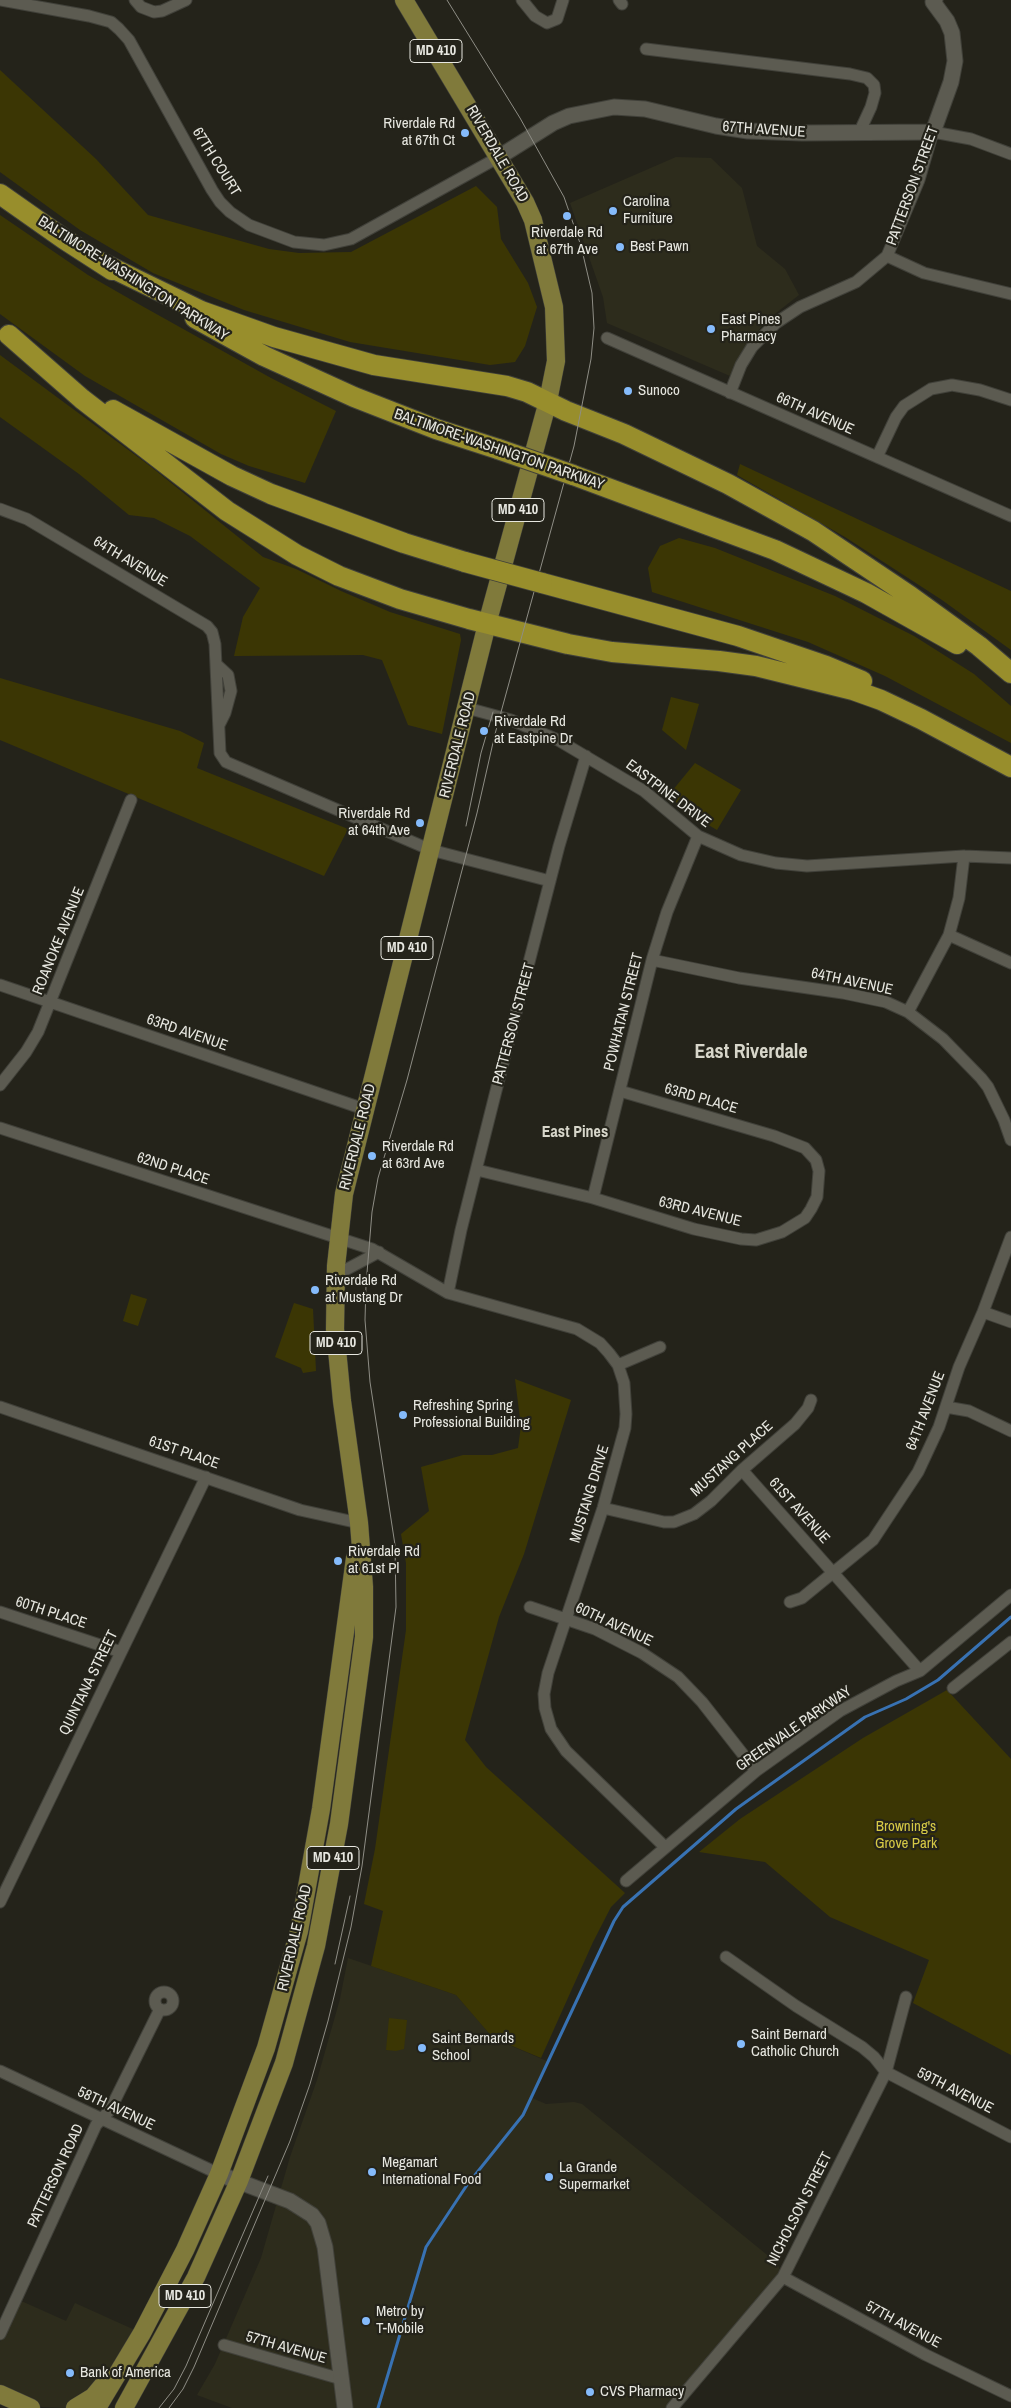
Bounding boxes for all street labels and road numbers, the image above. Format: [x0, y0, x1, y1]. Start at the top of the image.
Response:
road number: MD 410 [410, 40, 462, 62]
street label: RIVERDALE ROAD [462, 102, 532, 206]
street label: 67TH AVENUE [722, 118, 806, 142]
street label: PATTERSON STREET [883, 124, 943, 248]
street label: 67TH COURT [188, 125, 244, 199]
street label: BALTIMORE-WASHINGTON PARKWAY [35, 213, 231, 345]
street label: 66TH AVENUE [773, 389, 857, 439]
street label: BALTIMORE-WASHINGTON PARKWAY [392, 406, 606, 494]
road number: MD 410 [492, 498, 544, 522]
street label: 64TH AVENUE [90, 533, 170, 591]
street label: RIVERDALE ROAD [436, 690, 480, 800]
street label: EASTPINE DRIVE [622, 756, 714, 832]
street label: ROANOKE AVENUE [29, 884, 89, 998]
road number: MD 410 [381, 936, 433, 960]
street label: POWHATAN STREET [601, 951, 647, 1073]
street label: PATTERSON STREET [489, 961, 539, 1087]
street label: 64TH AVENUE [809, 965, 895, 999]
street label: 63RD AVENUE [144, 1011, 230, 1055]
street label: 63RD PLACE [662, 1080, 740, 1118]
street label: RIVERDALE ROAD [336, 1082, 380, 1192]
street label: 62ND PLACE [134, 1149, 212, 1189]
street label: 63RD AVENUE [657, 1193, 743, 1231]
road number: MD 410 [310, 1332, 362, 1355]
street label: 64TH AVENUE [903, 1369, 949, 1453]
street label: MUSTANG PLACE [687, 1417, 777, 1501]
street label: 61ST PLACE [146, 1433, 222, 1473]
street label: MUSTANG DRIVE [567, 1443, 613, 1545]
street label: 61ST AVENUE [765, 1474, 833, 1548]
street label: 60TH PLACE [13, 1593, 89, 1633]
street label: 60TH AVENUE [573, 1599, 655, 1651]
street label: QUINTANA STREET [56, 1628, 122, 1738]
street label: GREENVALE PARKWAY [733, 1682, 855, 1776]
road number: MD 410 [307, 1846, 359, 1870]
street label: RIVERDALE ROAD [274, 1883, 316, 1993]
street label: 59TH AVENUE [914, 2064, 996, 2118]
street label: 58TH AVENUE [75, 2083, 157, 2135]
street label: PATTERSON ROAD [24, 2121, 88, 2231]
street label: NICHOLSON STREET [764, 2149, 836, 2269]
road number: MD 410 [159, 2284, 211, 2308]
street label: 57TH AVENUE [862, 2298, 944, 2352]
street label: 57TH AVENUE [244, 2328, 328, 2368]

